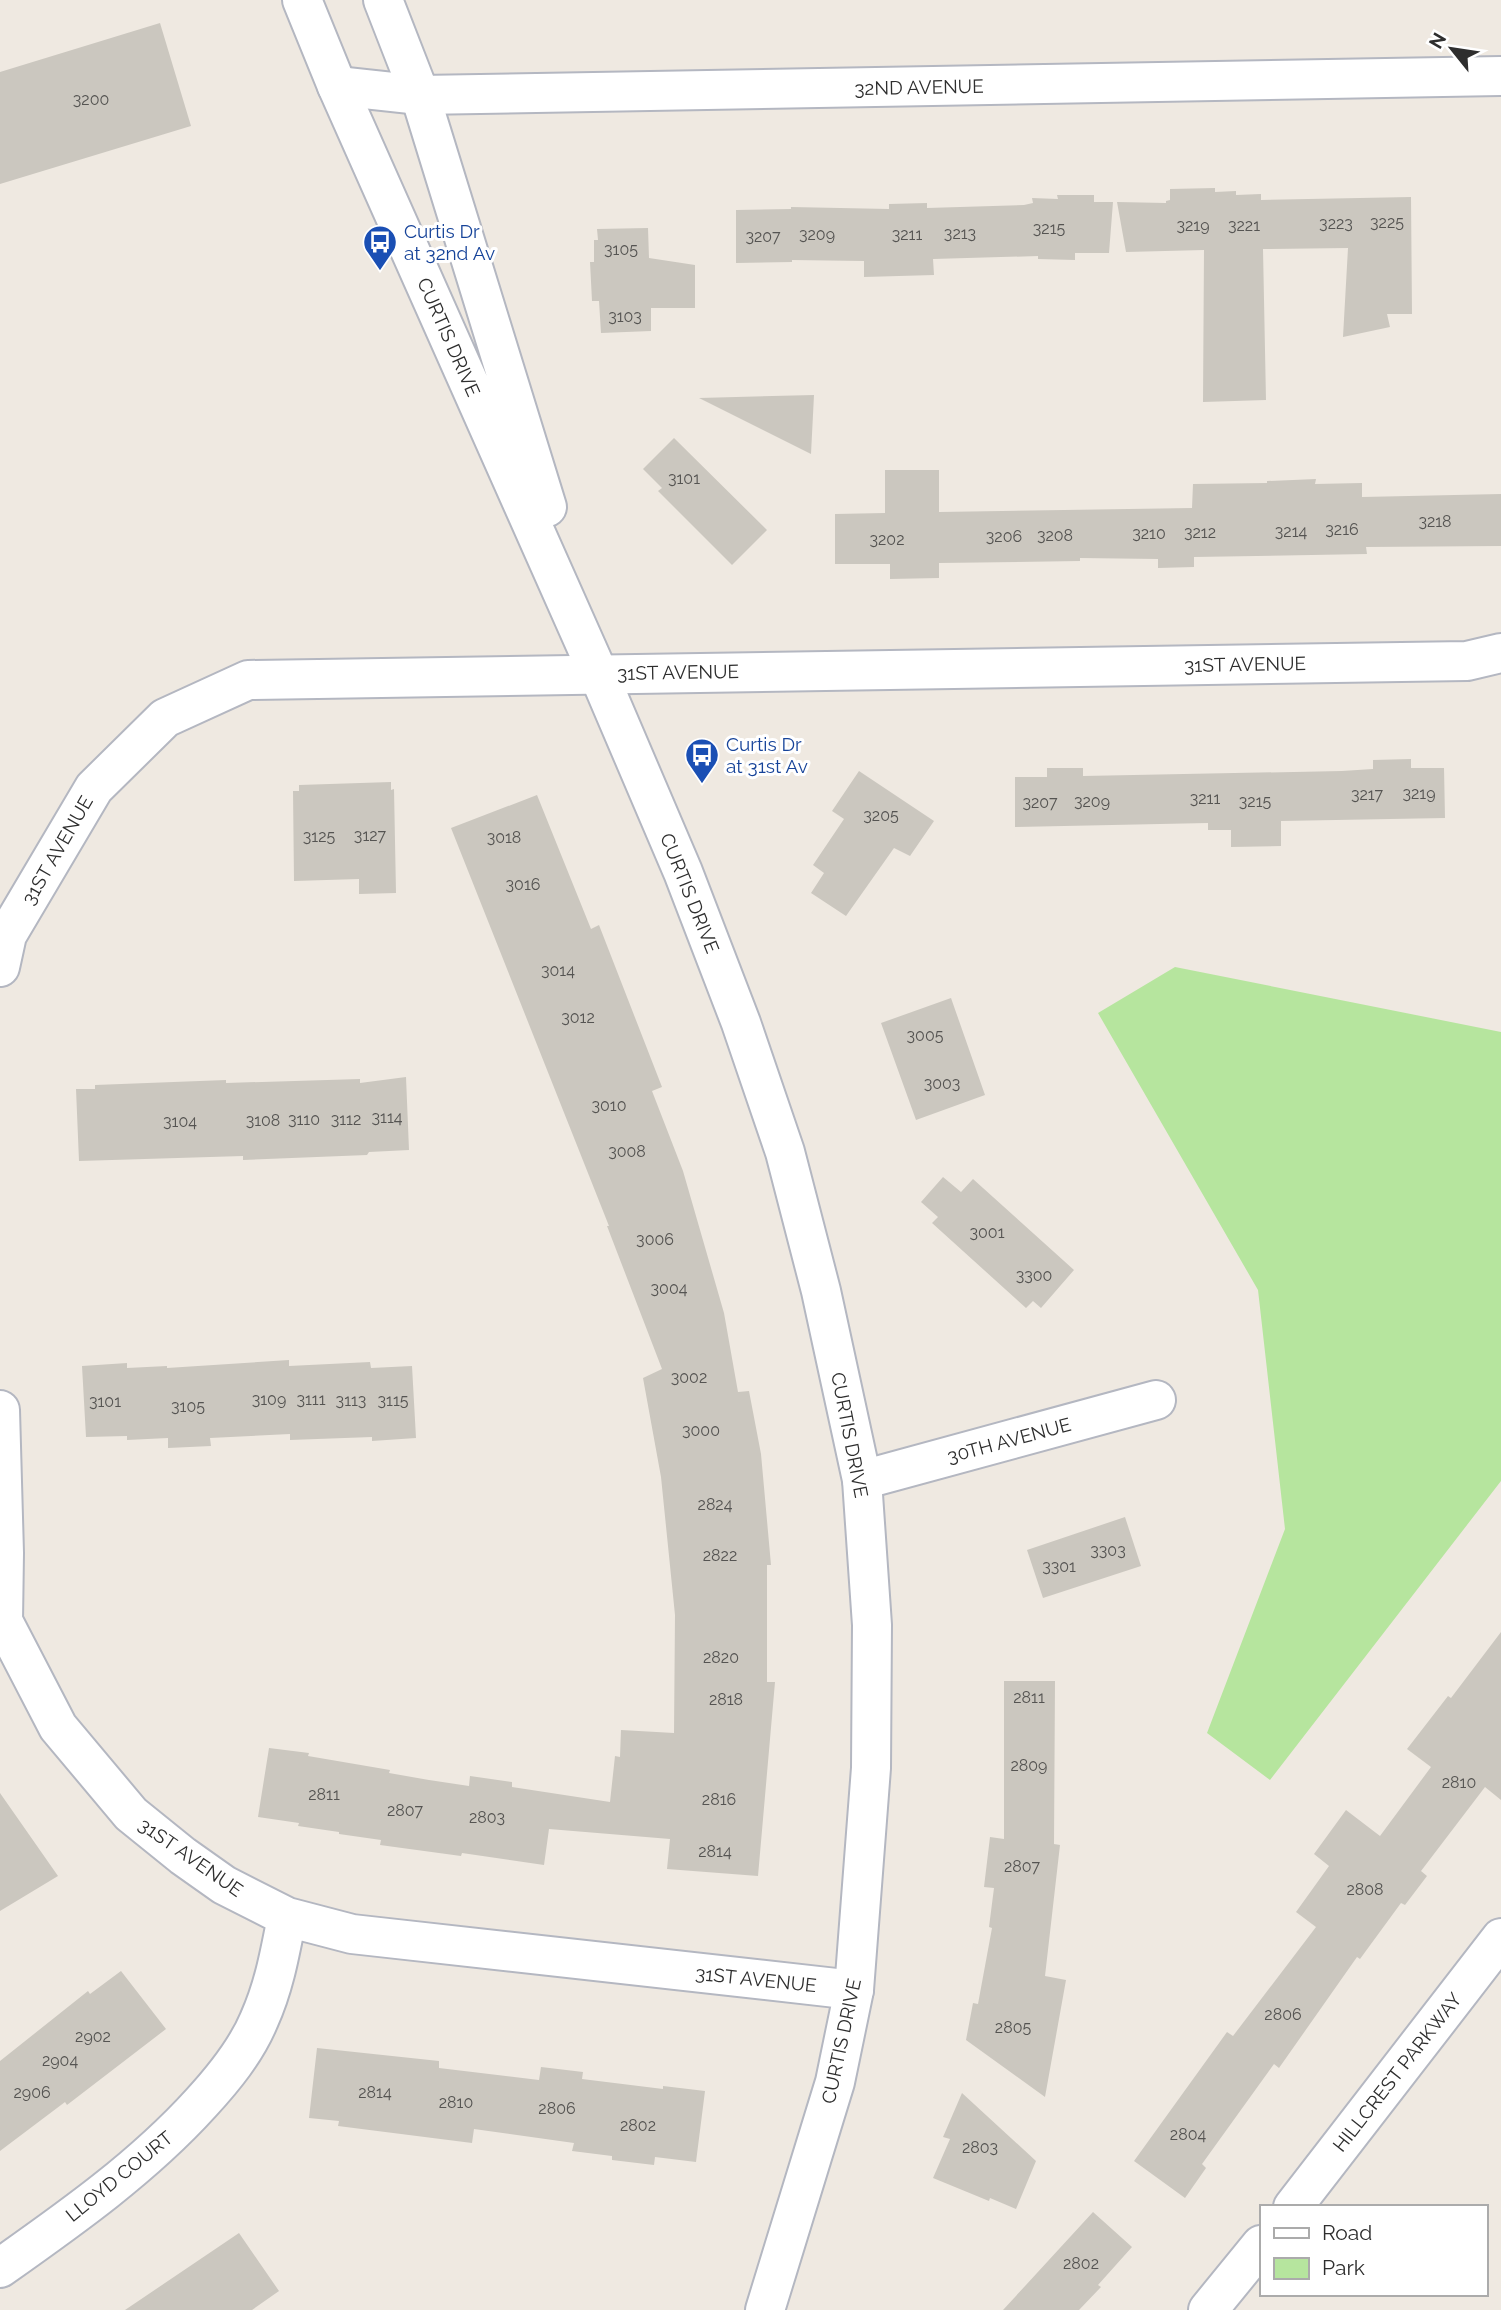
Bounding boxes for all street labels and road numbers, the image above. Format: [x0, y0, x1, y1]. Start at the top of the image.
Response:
street label: 32ND AVENUE [854, 75, 984, 99]
street label: CURTIS DRIVE [413, 274, 485, 400]
street label: 31ST AVENUE [1184, 652, 1306, 676]
street label: 31ST AVENUE [617, 660, 739, 684]
street label: 31ST AVENUE [17, 792, 97, 908]
street label: CURTIS DRIVE [656, 830, 724, 956]
street label: CURTIS DRIVE [827, 1370, 873, 1500]
street label: 30TH AVENUE [945, 1413, 1073, 1467]
street label: 31ST AVENUE [135, 1813, 247, 1901]
street label: 31ST AVENUE [694, 1962, 818, 1996]
street label: CURTIS DRIVE [817, 1976, 865, 2106]
street label: HILLCREST PARKWAY [1328, 1988, 1466, 2156]
street label: LLOYD COURT [61, 2126, 177, 2226]

